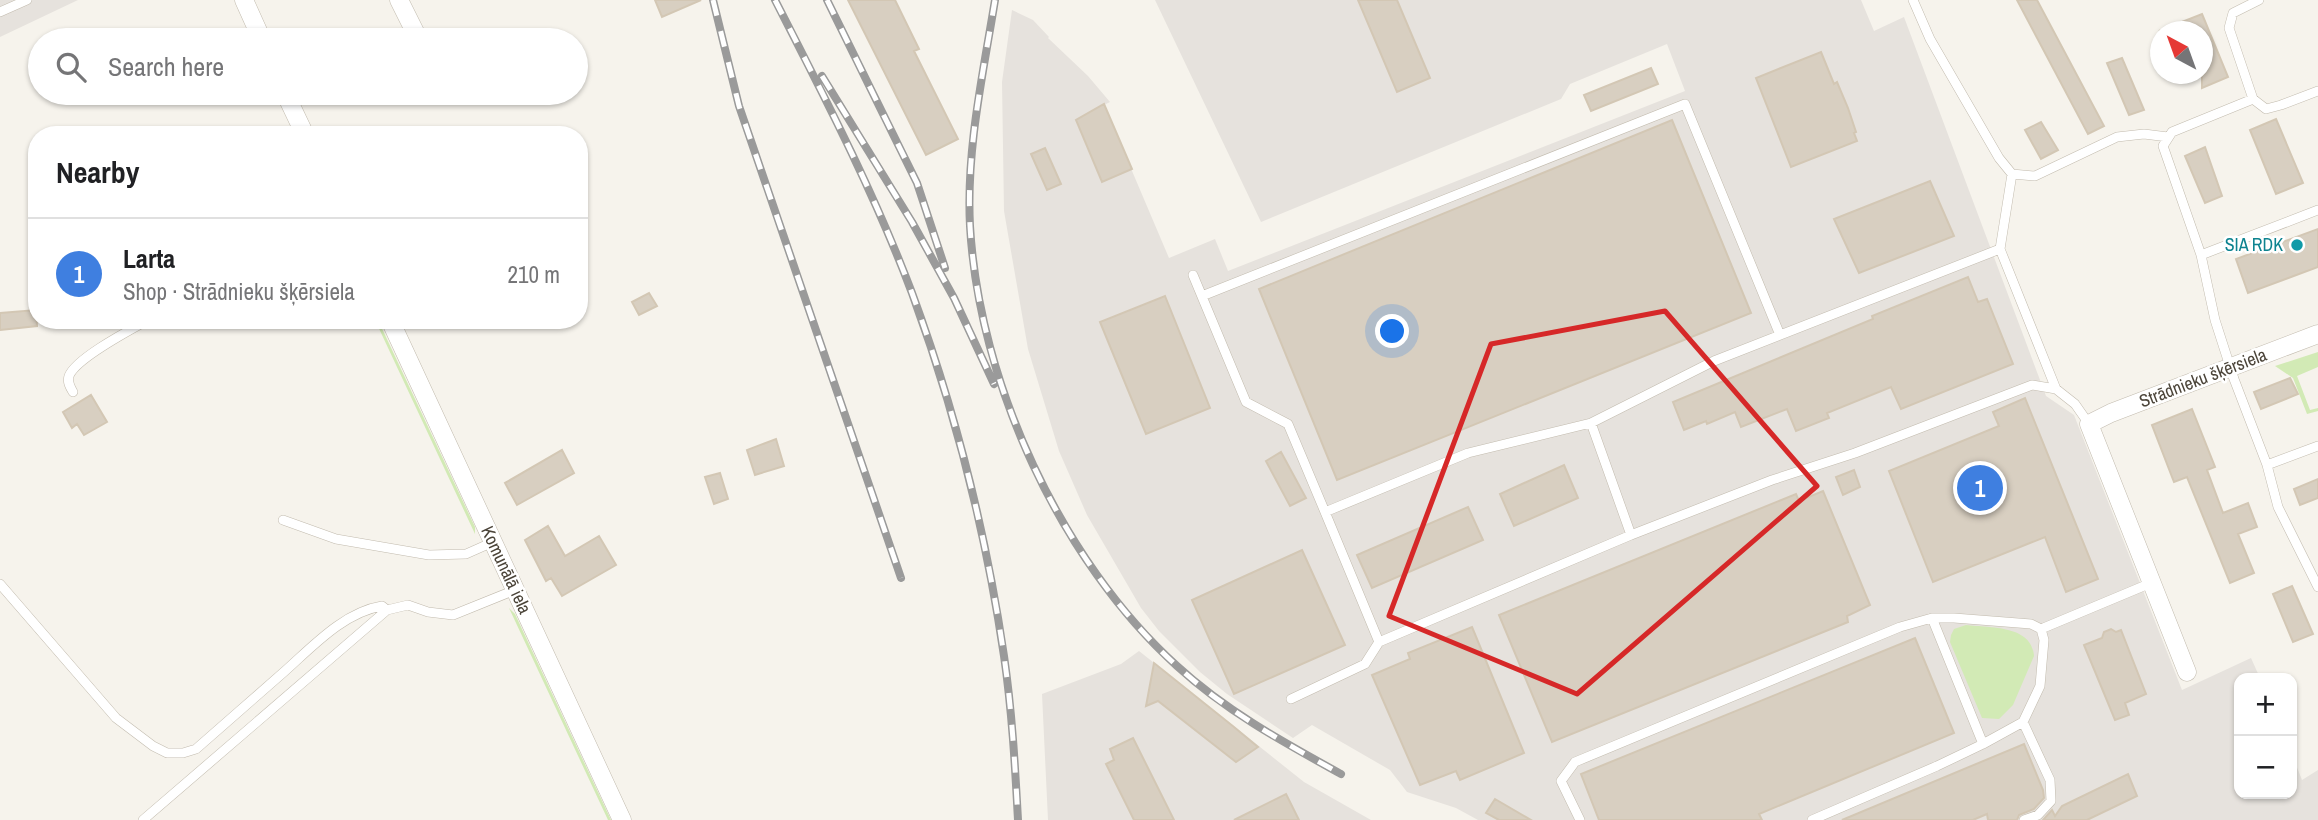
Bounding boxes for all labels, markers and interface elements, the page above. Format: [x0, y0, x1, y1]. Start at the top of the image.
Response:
north arrow [2150, 21, 2213, 84]
search box [28, 28, 588, 105]
icon: search [52, 48, 90, 86]
text: Search here [108, 49, 224, 84]
text: Nearby [56, 152, 139, 192]
place label: SIA RDK [2225, 232, 2283, 257]
marker: SIA RDK [2289, 237, 2305, 253]
text: Larta [123, 241, 175, 276]
text: 1 [74, 259, 84, 290]
text: 210 m [508, 259, 560, 290]
text: Shop · Strādnieku šķērsiela [123, 276, 355, 307]
your location [1375, 314, 1409, 348]
street label: Strādnieku šķērsiela [2136, 342, 2270, 413]
pin: 1 [1957, 462, 2003, 514]
street label: Komunālā iela [475, 522, 538, 618]
map controls [2234, 673, 2297, 799]
button: + [2234, 673, 2297, 736]
button: − [2234, 736, 2297, 799]

